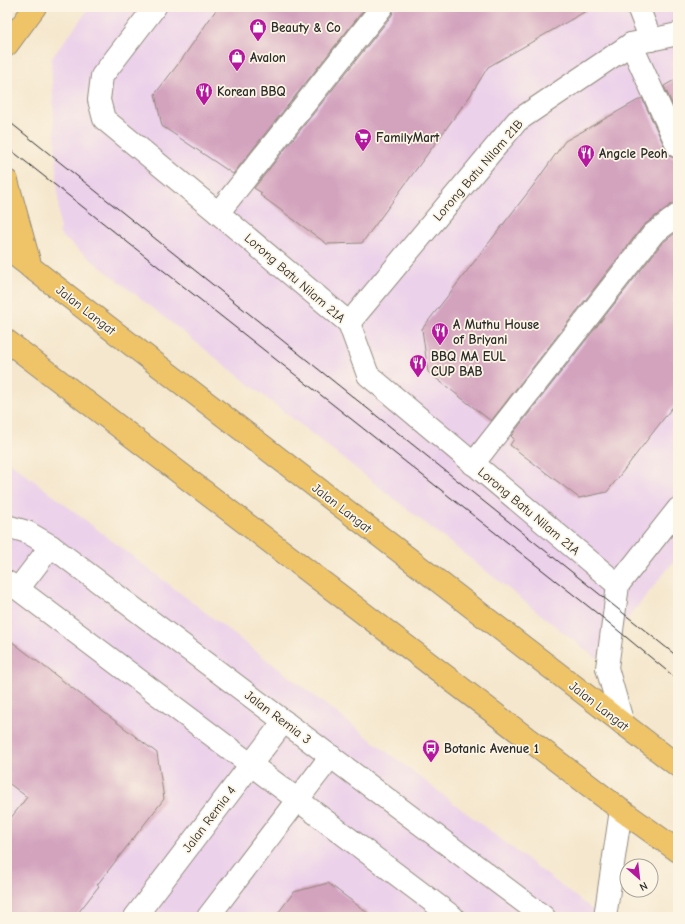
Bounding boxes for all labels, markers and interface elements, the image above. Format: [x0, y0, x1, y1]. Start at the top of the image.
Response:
shop icon: Beauty & Co [248, 17, 268, 42]
place label: Beauty & Co [271, 20, 341, 35]
shop icon: Avalon [227, 47, 247, 72]
place label: Avalon [250, 50, 286, 65]
restaurant icon: Korean BBQ [194, 81, 214, 106]
place label: Korean BBQ [217, 84, 285, 99]
street label: Lorong Batu Nilam 21B [430, 116, 526, 224]
supermarket icon: FamilyMart [353, 127, 373, 152]
place label: FamilyMart [376, 130, 440, 145]
restaurant icon: Angcle Peoh [576, 143, 596, 168]
place label: Angcle Peoh [599, 146, 668, 161]
street label: Lorong Batu Nilam 21A [242, 230, 349, 326]
street label: Jalan Langat [53, 282, 120, 339]
place label: A Muthu House of Briyani [453, 317, 540, 347]
restaurant icon: A Muthu House of Briyani [430, 321, 450, 346]
place label: BBQ MA EUL CUP BAB [431, 349, 506, 379]
restaurant icon: BBQ MA EUL CUP BAB [408, 353, 428, 378]
street label: Lorong Batu Nilam 21A [475, 464, 583, 558]
street label: Jalan Langat [309, 480, 376, 537]
street label: Jalan Langat [566, 678, 633, 735]
street label: Jalan Remia 3 [242, 687, 314, 747]
bus stop icon: Botanic Avenue 1 [421, 738, 441, 763]
place label: Botanic Avenue 1 [444, 741, 539, 756]
street label: Jalan Remia 4 [179, 783, 239, 855]
north arrow [619, 858, 659, 898]
text: N [637, 879, 650, 894]

